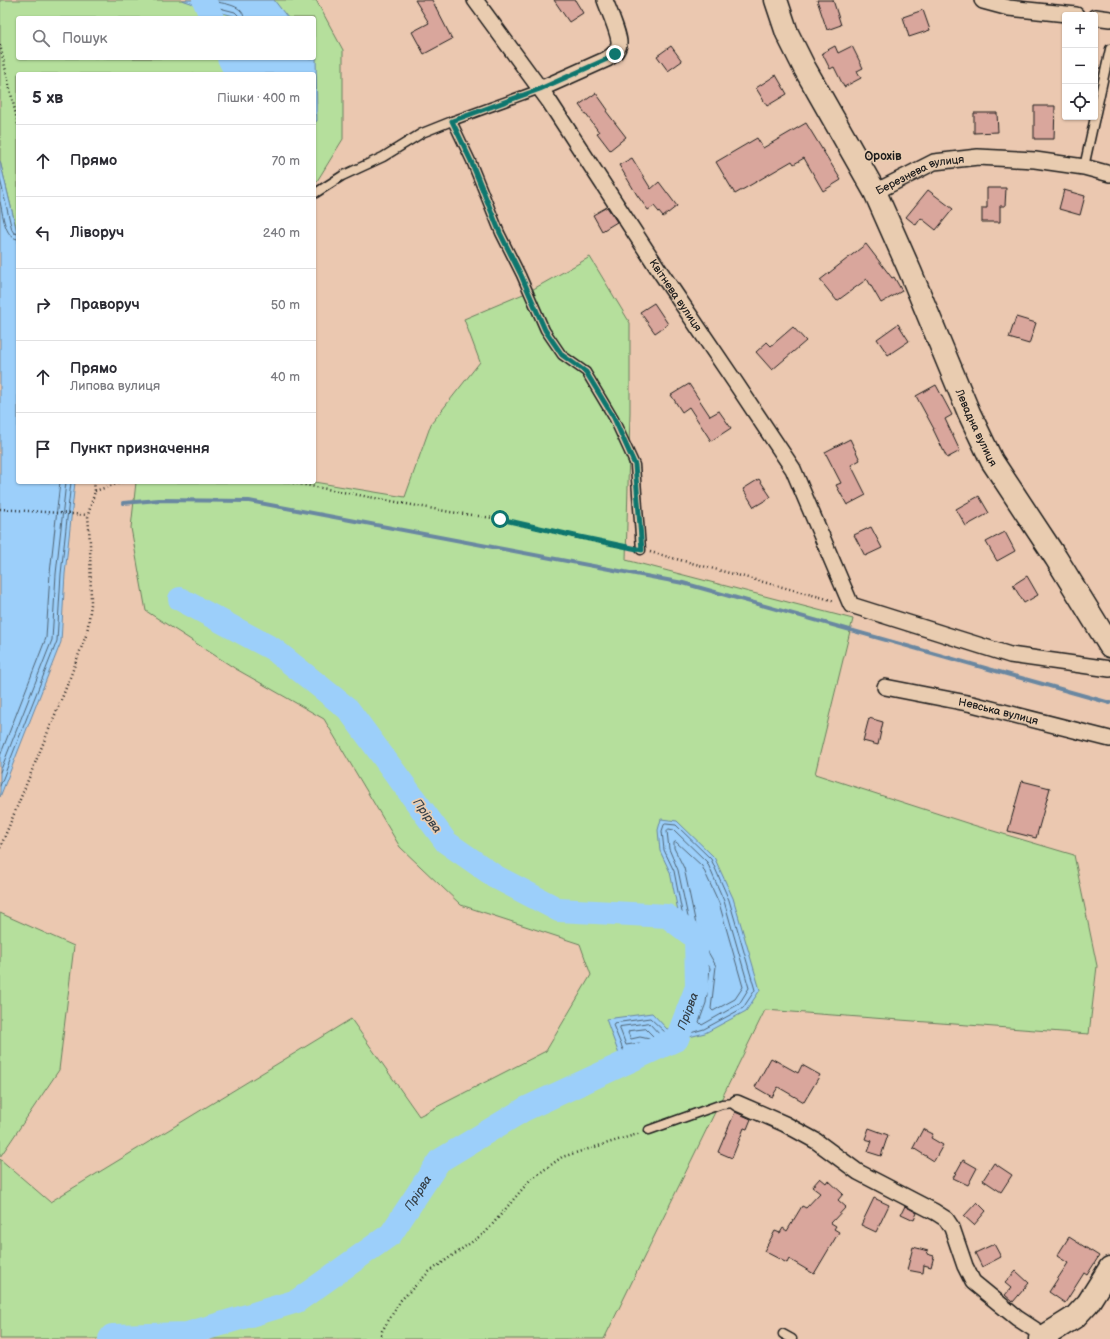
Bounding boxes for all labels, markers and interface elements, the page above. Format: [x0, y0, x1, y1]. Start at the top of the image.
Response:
map controls [1062, 12, 1098, 120]
button: + [1062, 12, 1098, 48]
search box [16, 16, 316, 60]
icon: search [30, 27, 52, 49]
text: Пошук [62, 29, 108, 48]
route end [606, 45, 624, 63]
button: − [1062, 48, 1098, 84]
button: locate [1062, 84, 1098, 120]
text: 5 хв [32, 88, 63, 108]
text: Пішки · 400 m [217, 90, 300, 106]
district label: Орохів [864, 149, 902, 164]
icon: ahead [32, 150, 54, 172]
text: Прямо [70, 151, 117, 170]
street label: Березнева вулиця [873, 152, 965, 197]
text: 70 m [272, 153, 300, 169]
icon: left [32, 222, 54, 244]
text: Ліворуч [70, 223, 124, 242]
text: 240 m [263, 225, 300, 241]
street label: Квітнева вулиця [647, 256, 705, 333]
icon: right [32, 294, 54, 316]
text: Праворуч [70, 295, 140, 314]
text: 50 m [271, 297, 300, 313]
text: Прямо [70, 359, 117, 378]
icon: ahead [32, 366, 54, 388]
text: 40 m [270, 369, 300, 385]
text: Липова вулиця [70, 378, 160, 394]
street label: Левадна вулиця [953, 386, 1000, 469]
icon: arrive [32, 438, 54, 460]
text: Пункт призначення [70, 439, 210, 458]
route start [491, 510, 509, 528]
street label: Невська вулиця [957, 695, 1040, 727]
water label: Прірва [410, 796, 444, 836]
water label: Прірва [674, 990, 702, 1032]
water label: Прірва [401, 1173, 435, 1213]

